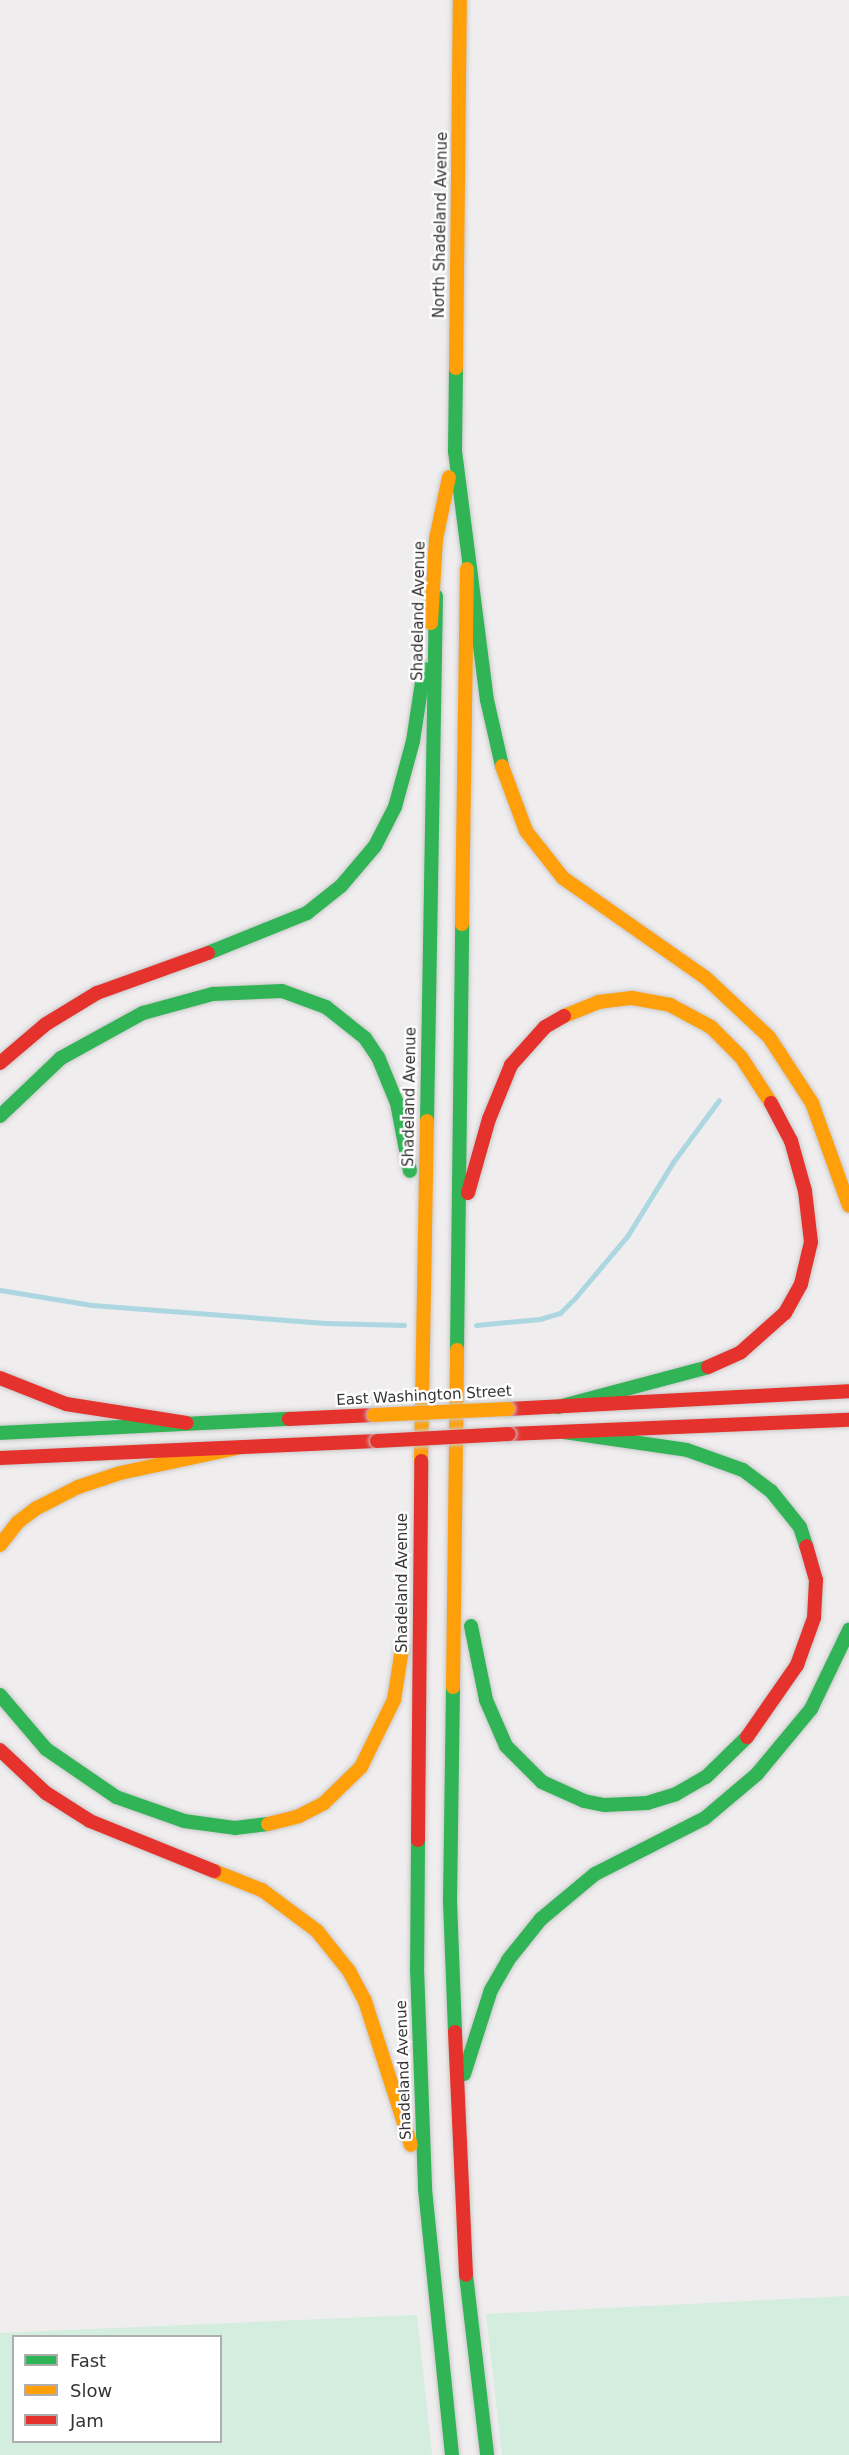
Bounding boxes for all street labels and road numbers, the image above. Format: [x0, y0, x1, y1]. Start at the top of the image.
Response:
street label: North Shadeland Avenue [430, 132, 452, 318]
street label: Shadeland Avenue [409, 541, 429, 681]
street label: Shadeland Avenue [400, 1027, 420, 1167]
street label: East Washington Street [336, 1382, 512, 1410]
street label: Shadeland Avenue [394, 1513, 412, 1653]
street label: Shadeland Avenue [393, 2000, 415, 2140]

